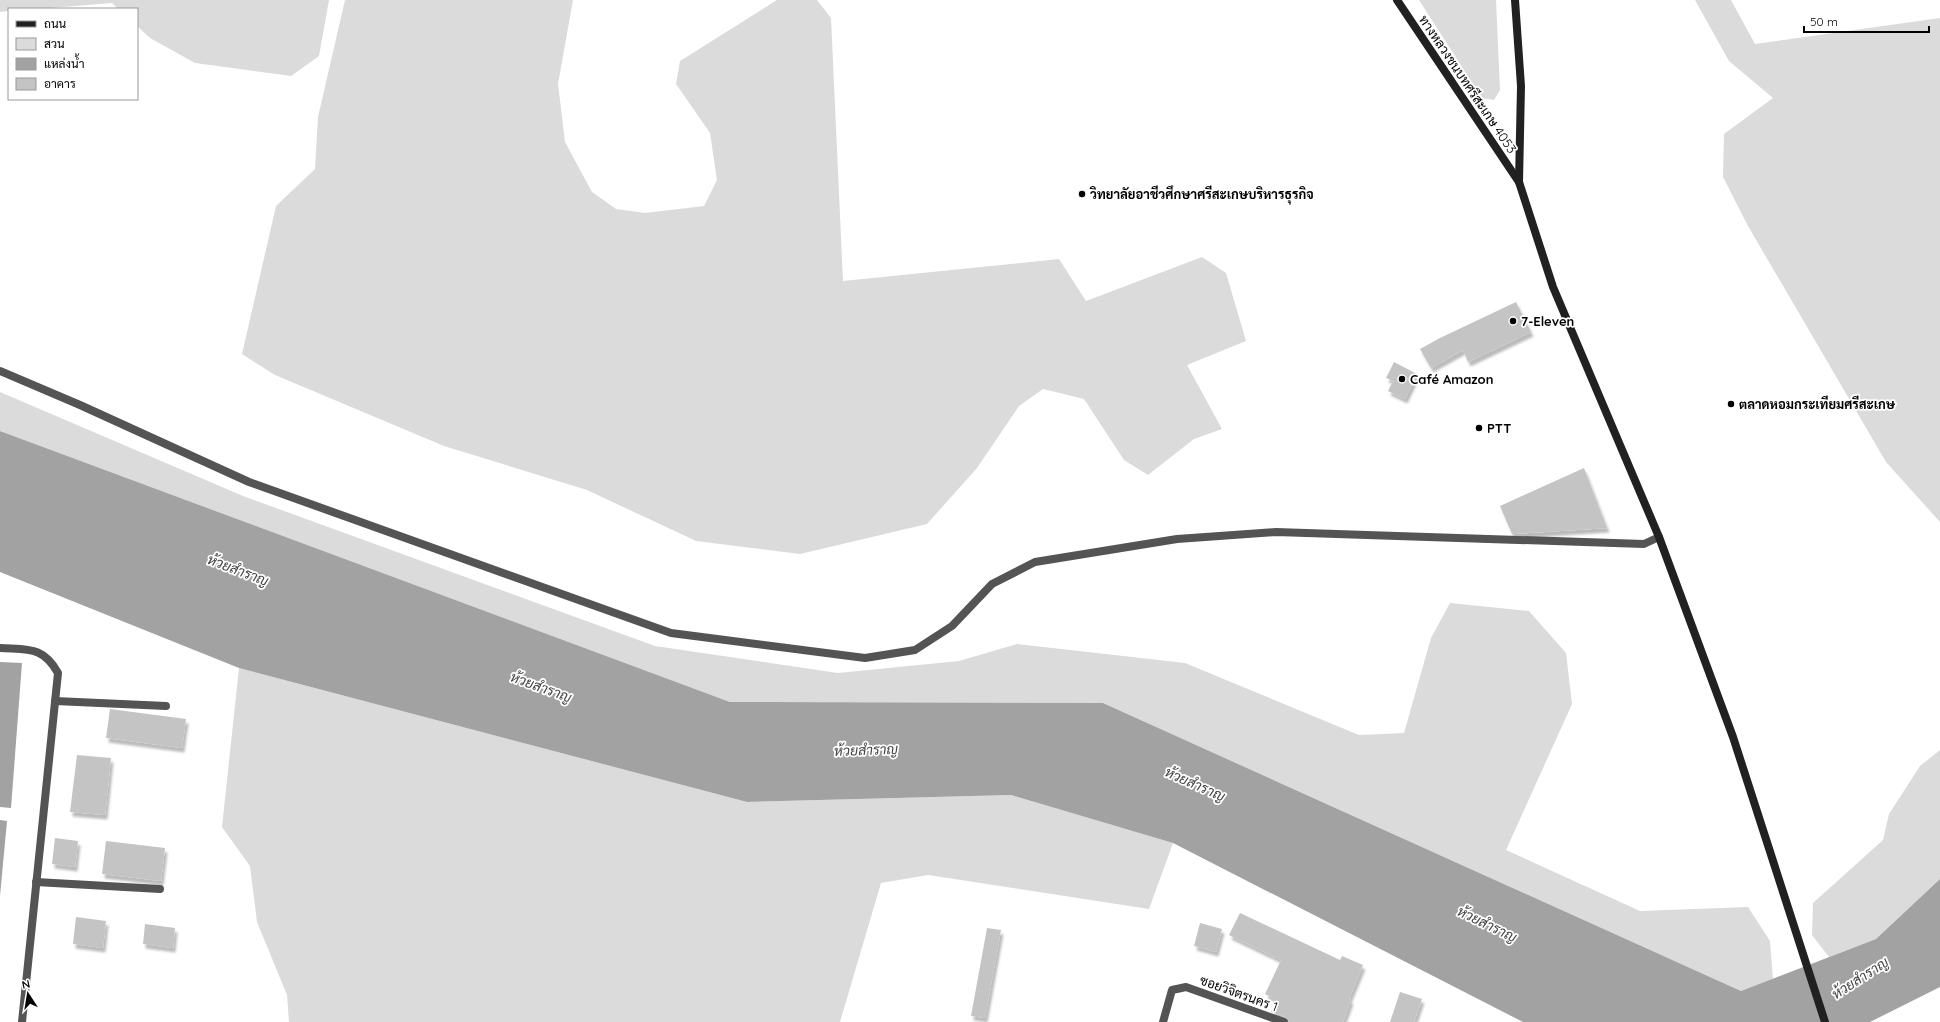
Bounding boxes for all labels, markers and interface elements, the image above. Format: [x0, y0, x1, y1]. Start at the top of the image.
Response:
legend [8, 8, 138, 100]
scale bar [1804, 8, 1929, 34]
street label: ทางหลวงชนบทศรีสะเกษ 4053 [1416, 11, 1521, 156]
text: 50 m [1810, 14, 1838, 29]
text: ถนน [44, 16, 67, 31]
text: สวน [44, 36, 65, 51]
text: แหล่งน้ำ [44, 53, 84, 71]
text: อาคาร [44, 76, 76, 91]
place label: วิทยาลัยอาชีวศึกษาศรีสะเกษบริหารธุรกิจ [1089, 185, 1314, 205]
marker: วิทยาลัยอาชีวศึกษาศรีสะเกษบริหารธุรกิจ [1077, 189, 1087, 199]
place label: 7-Eleven [1521, 313, 1574, 329]
marker: 7-Eleven [1508, 316, 1518, 326]
place label: Café Amazon [1410, 371, 1493, 387]
marker: Café Amazon [1397, 374, 1407, 384]
place label: ตลาดหอมกระเทียมศรีสะเกษ [1739, 395, 1896, 412]
marker: ตลาดหอมกระเทียมศรีสะเกษ [1726, 399, 1736, 409]
place label: PTT [1487, 420, 1512, 436]
marker: PTT [1474, 423, 1484, 433]
water label: ห้วยสำราญ [205, 550, 272, 590]
water label: ห้วยสำราญ [508, 668, 575, 707]
water label: ห้วยสำราญ [834, 740, 899, 760]
water label: ห้วยสำราญ [1162, 763, 1228, 805]
water label: ห้วยสำราญ [1454, 902, 1520, 946]
water label: ห้วยสำราญ [1828, 953, 1892, 1003]
street label: ซอยวิจิตรนคร 1 [1198, 971, 1280, 1015]
north arrow [8, 974, 48, 1014]
text: N [21, 977, 31, 992]

